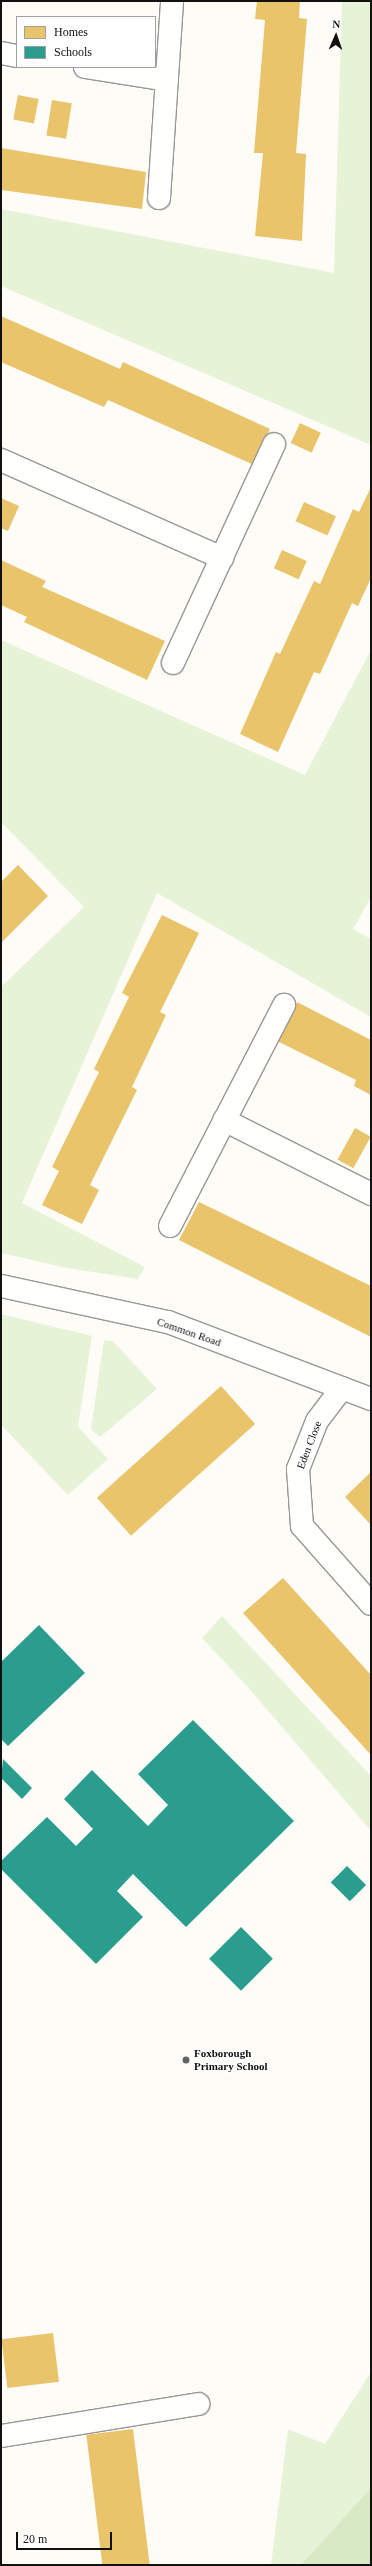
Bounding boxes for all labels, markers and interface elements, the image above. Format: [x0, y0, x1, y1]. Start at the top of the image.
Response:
legend [16, 16, 156, 68]
north arrow [316, 16, 356, 56]
text: N [332, 18, 341, 30]
text: Homes [54, 25, 88, 39]
text: Schools [54, 45, 92, 59]
street label: Common Road [155, 1315, 223, 1349]
street label: Eden Close [294, 1419, 324, 1471]
place label: Foxborough Primary School [194, 2047, 268, 2073]
marker: Foxborough Primary School [181, 2055, 191, 2065]
scale bar [18, 2524, 114, 2550]
text: 20 m [23, 2532, 47, 2546]

